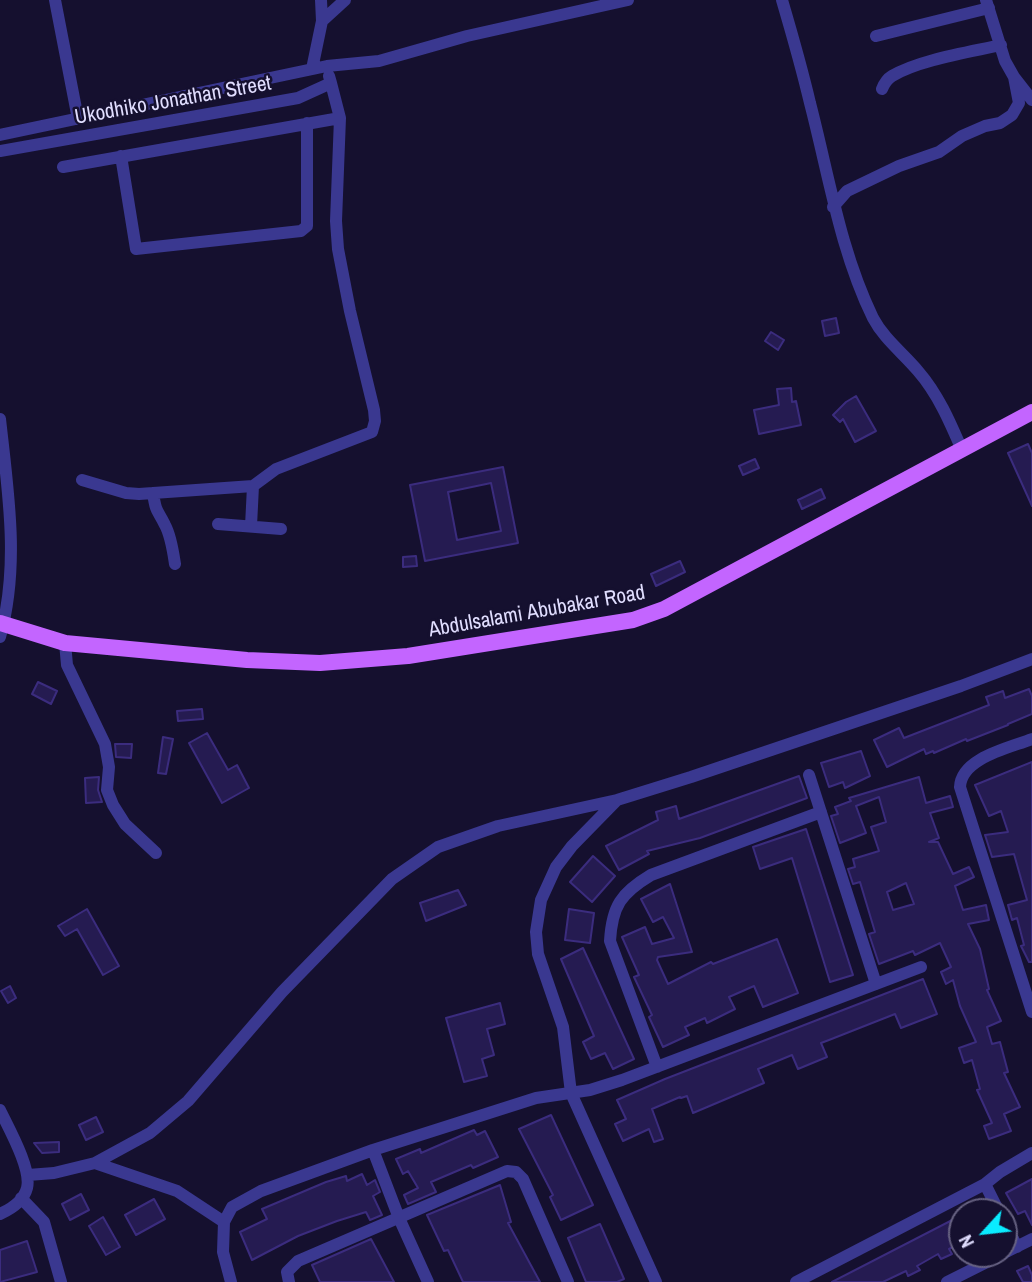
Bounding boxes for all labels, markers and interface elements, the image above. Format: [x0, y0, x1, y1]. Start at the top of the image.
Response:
street label: Ukodhiko Jonathan Street [73, 71, 273, 131]
street label: Abdulsalami Abubakar Road [427, 581, 647, 643]
north arrow [948, 1198, 1018, 1268]
text: N [952, 1231, 980, 1253]

